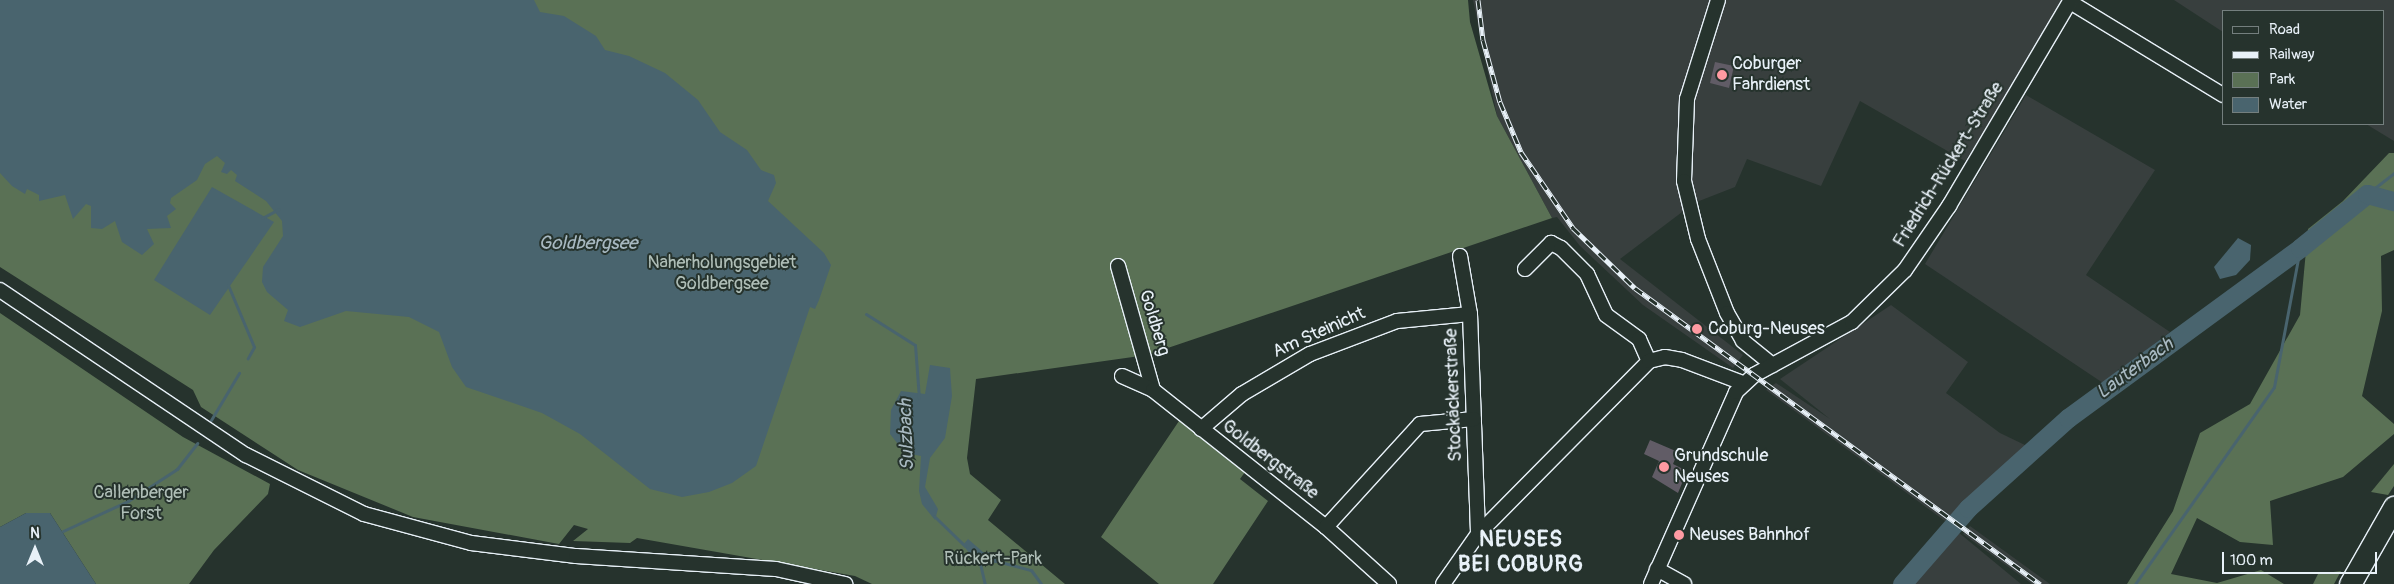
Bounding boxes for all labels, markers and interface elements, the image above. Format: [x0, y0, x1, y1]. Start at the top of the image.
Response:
legend [2222, 10, 2384, 125]
text: Road [2269, 20, 2300, 39]
text: Railway [2269, 45, 2314, 64]
place label: Coburger Fahrdienst [1732, 54, 1810, 96]
marker: Coburger Fahrdienst [1716, 69, 1728, 81]
text: Park [2269, 70, 2295, 89]
street label: Friedrich-Rückert-Straße [1889, 78, 2009, 252]
text: Water [2269, 95, 2307, 114]
water label: Goldbergsee [539, 233, 637, 255]
park label: Naherholungsgebiet Goldbergsee [647, 253, 797, 296]
street label: Goldberg [1134, 287, 1174, 359]
street label: Am Steinicht [1269, 303, 1369, 363]
place label: Coburg-Neuses [1708, 318, 1825, 340]
marker: Coburg-Neuses [1690, 322, 1704, 336]
street label: Stockäckerstraße [1441, 328, 1467, 462]
water label: Lauterbach [2092, 334, 2178, 404]
water label: Sulzbach [894, 399, 920, 471]
street label: Goldbergstraße [1217, 416, 1323, 504]
place label: Grundschule Neuses [1674, 446, 1768, 488]
marker: Grundschule Neuses [1658, 461, 1670, 473]
park label: Callenberger Forst [93, 483, 189, 526]
north arrow [10, 524, 60, 574]
place label: Neuses Bahnhof [1689, 524, 1811, 546]
text: N [30, 525, 40, 542]
district label: NEUSES BEI COBURG [1457, 526, 1585, 578]
marker: Neuses Bahnhof [1673, 529, 1685, 541]
scale bar [2224, 542, 2379, 574]
park label: Rückert-Park [944, 548, 1042, 570]
text: 100 m [2230, 551, 2273, 570]

